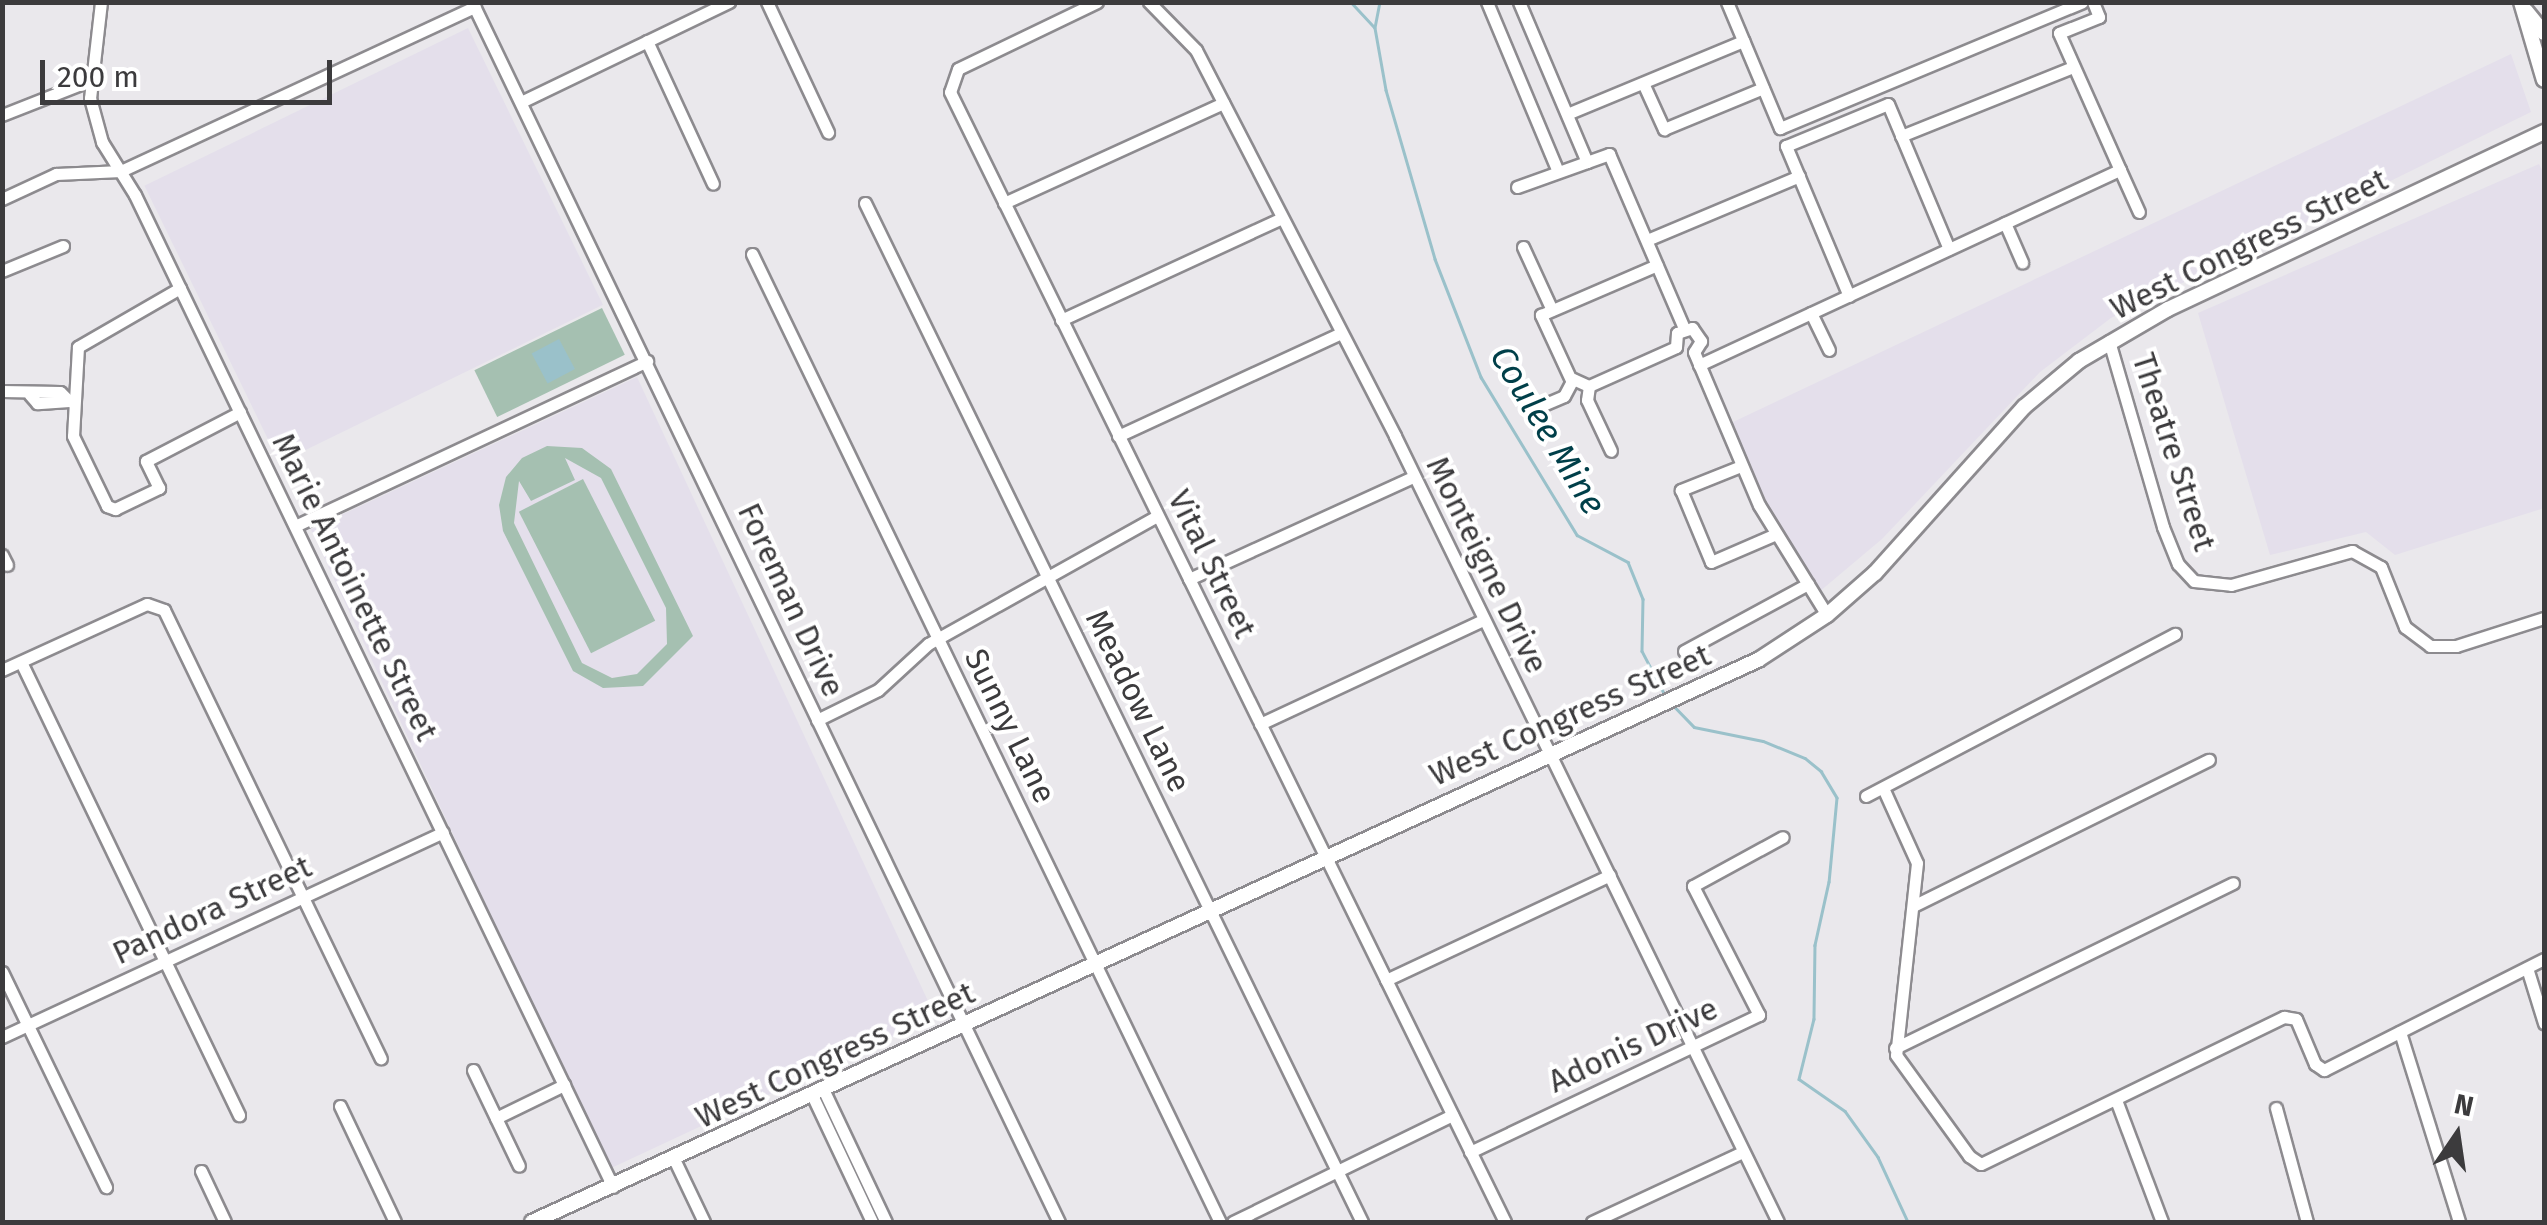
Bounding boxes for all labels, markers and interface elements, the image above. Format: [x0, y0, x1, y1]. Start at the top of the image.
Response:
scale bar [45, 40, 338, 102]
text: 200 m [57, 59, 139, 95]
street label: West Congress Street [2104, 160, 2394, 328]
water label: Coulee Mine [1481, 338, 1615, 522]
street label: Theatre Street [2124, 348, 2224, 556]
street label: Marie Antoinette Street [264, 427, 446, 747]
street label: Monteigne Drive [1418, 450, 1556, 680]
street label: Vital Street [1160, 484, 1264, 644]
street label: Foreman Drive [729, 497, 853, 703]
street label: Meadow Lane [1077, 604, 1199, 798]
street label: West Congress Street [1424, 636, 1716, 794]
street label: Sunny Lane [956, 643, 1064, 809]
street label: Pandora Street [107, 847, 317, 973]
street label: West Congress Street [689, 973, 981, 1137]
street label: Adonis Drive [1542, 989, 1724, 1101]
north arrow [2407, 1085, 2507, 1185]
text: N [2451, 1087, 2477, 1123]

